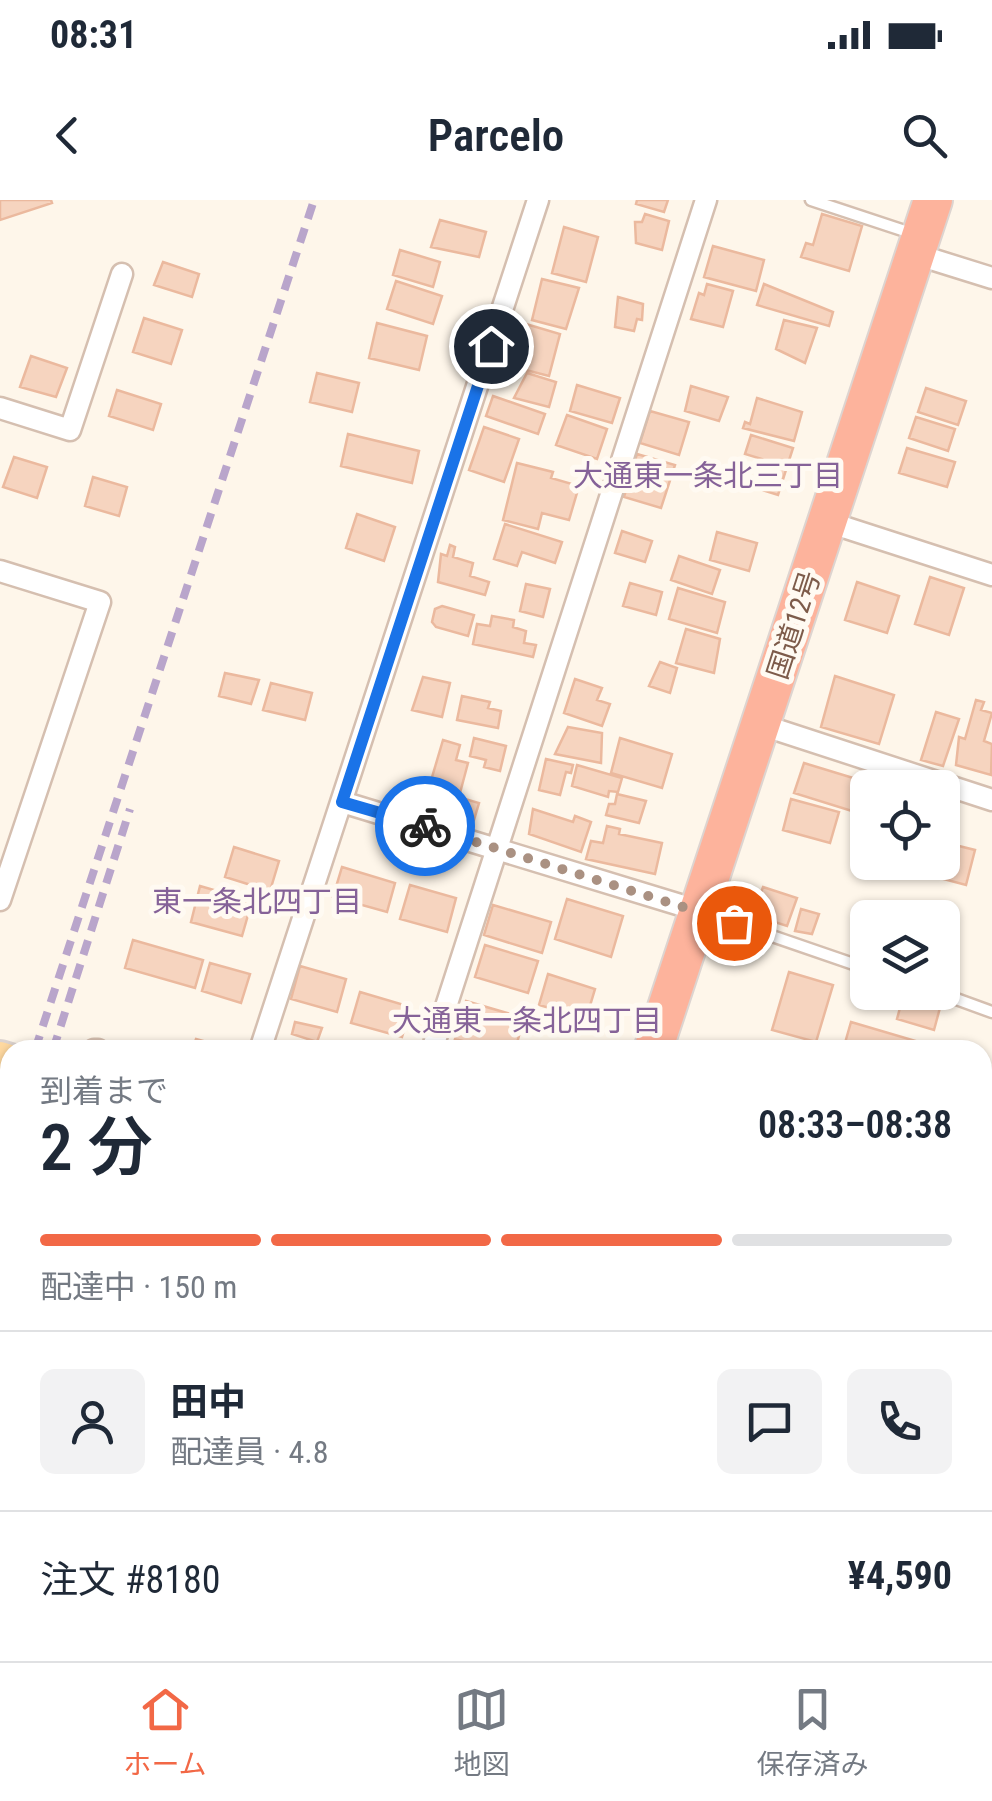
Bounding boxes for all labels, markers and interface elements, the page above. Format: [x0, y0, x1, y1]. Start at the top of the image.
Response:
text: 08:31 [50, 13, 137, 57]
icon: back [40, 108, 95, 163]
icon: search [897, 108, 952, 163]
text: Parcelo [428, 109, 564, 162]
pin [449, 304, 534, 389]
icon: home [464, 319, 519, 374]
district label: 大通東一条北三丁目 [573, 458, 843, 493]
street label: 国道12号 [761, 567, 827, 683]
map controls [850, 770, 960, 1010]
button: locate [850, 770, 960, 880]
courier [375, 776, 475, 876]
icon: bike [398, 799, 453, 854]
pin [692, 881, 777, 966]
district label: 東一条北四丁目 [152, 884, 362, 919]
icon: bag [707, 896, 762, 951]
button: layers [850, 900, 960, 1010]
district label: 大通東一条北四丁目 [392, 1003, 662, 1038]
text: 到着まで [40, 1072, 168, 1110]
text: 08:33–08:38 [758, 1103, 952, 1147]
text: 2 分 [40, 1110, 153, 1186]
text: 配達中 · 150 m [40, 1268, 237, 1306]
button: person [40, 1369, 145, 1474]
button: chat [717, 1369, 822, 1474]
button: phone [847, 1369, 952, 1474]
text: 田中 [170, 1380, 246, 1424]
text: 配達員 · 4.8 [170, 1433, 329, 1471]
text: ¥4,590 [848, 1554, 952, 1598]
text: 注文 #8180 [40, 1558, 221, 1602]
tab: ホーム [123, 1682, 207, 1782]
tab: 地図 [454, 1682, 510, 1782]
tab: 保存済み [756, 1682, 869, 1782]

